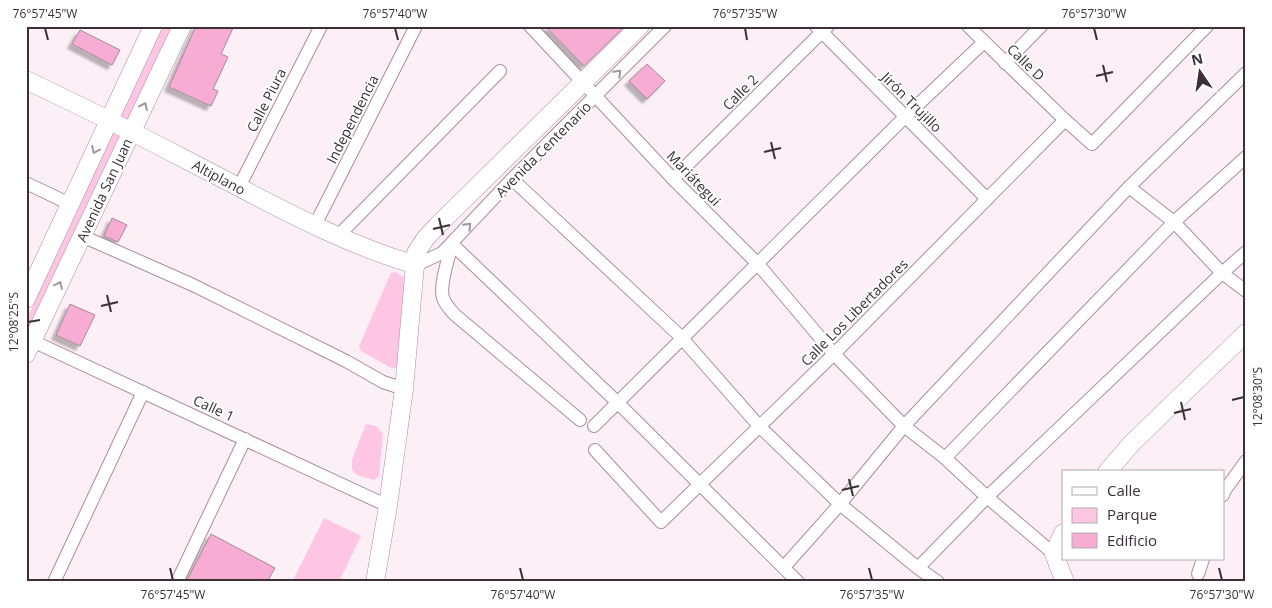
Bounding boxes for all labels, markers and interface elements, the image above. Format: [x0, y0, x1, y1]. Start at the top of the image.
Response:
text: 76°57'45"W [13, 5, 77, 22]
text: 76°57'40"W [363, 5, 427, 22]
text: 76°57'35"W [713, 5, 777, 22]
text: 76°57'30"W [1062, 5, 1126, 22]
street label: Calle D [1003, 39, 1049, 85]
north arrow [1174, 48, 1224, 98]
text: N [1189, 48, 1205, 69]
street label: Calle Piura [242, 65, 290, 135]
street label: Jirón Trujillo [876, 66, 946, 136]
one-way arrow [613, 70, 622, 79]
street label: Calle 2 [718, 70, 762, 114]
street label: Independencia [322, 71, 382, 167]
street label: Avenida Centenario [491, 97, 595, 201]
one-way arrow [138, 102, 148, 111]
street label: Avenida San Juan [72, 135, 136, 245]
one-way arrow [91, 145, 102, 154]
street label: Mariátegui [663, 146, 725, 210]
street label: Altiplano [189, 155, 249, 199]
one-way arrow [462, 223, 471, 232]
street label: Calle Los Libertadores [796, 254, 912, 370]
one-way arrow [53, 281, 64, 290]
text: 12°08'25"S [5, 292, 22, 352]
text: 12°08'30"S [1249, 367, 1266, 427]
street label: Calle 1 [190, 390, 238, 426]
legend [1062, 470, 1224, 560]
text: Calle [1107, 480, 1141, 500]
text: Parque [1107, 504, 1157, 524]
text: Edificio [1107, 530, 1157, 550]
text: 76°57'45"W [141, 586, 205, 603]
text: 76°57'40"W [491, 586, 555, 603]
text: 76°57'35"W [840, 586, 904, 603]
text: 76°57'30"W [1190, 586, 1254, 603]

